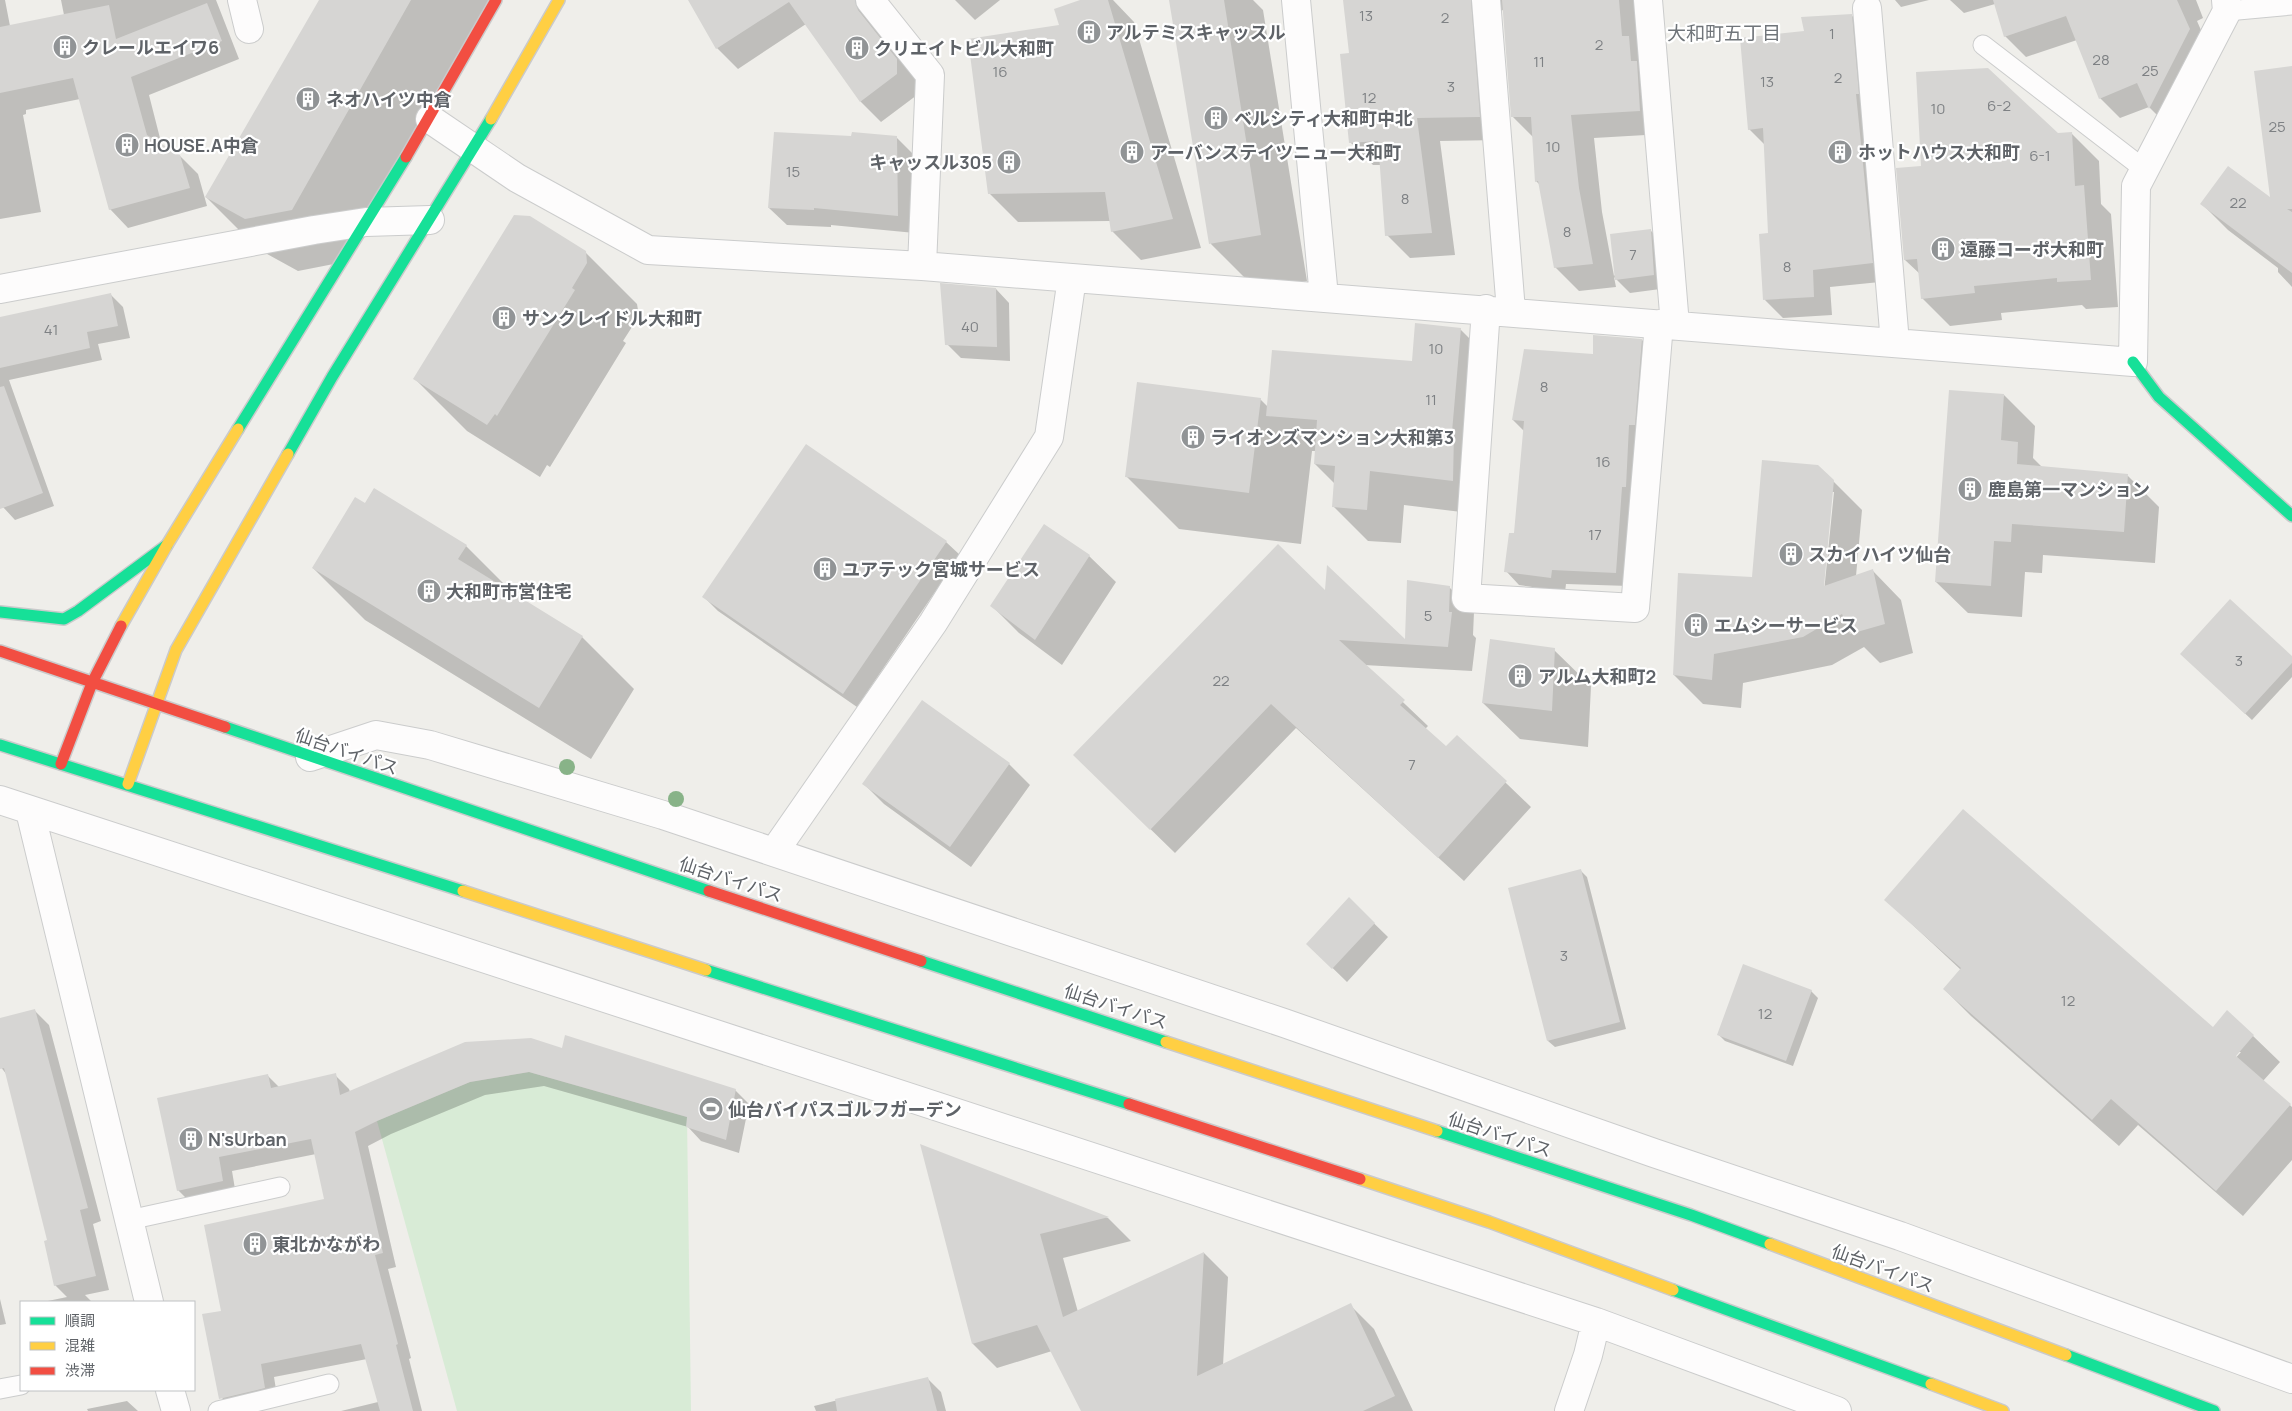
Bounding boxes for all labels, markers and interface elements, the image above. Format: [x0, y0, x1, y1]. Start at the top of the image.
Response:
house number: 13 [1359, 5, 1373, 26]
house number: 2 [1441, 7, 1449, 28]
building icon: アルテミスキャッスル [1076, 19, 1102, 45]
place label: アルテミスキャッスル [1106, 20, 1286, 44]
district label: 大和町五丁目 [1667, 20, 1781, 46]
house number: 1 [1829, 23, 1835, 44]
building icon: クレールエイワ6 [52, 34, 78, 60]
house number: 2 [1595, 34, 1603, 55]
place label: クレールエイワ6 [82, 35, 219, 59]
building icon: クリエイトビル大和町 [844, 35, 870, 61]
place label: クリエイトビル大和町 [874, 36, 1054, 60]
house number: 28 [2092, 49, 2110, 70]
house number: 11 [1533, 51, 1545, 72]
house number: 25 [2141, 60, 2159, 81]
house number: 16 [992, 61, 1008, 82]
house number: 2 [1834, 67, 1842, 88]
house number: 13 [1760, 71, 1774, 92]
house number: 3 [1447, 76, 1455, 97]
building icon: ネオハイツ中倉 [295, 86, 321, 112]
place label: ネオハイツ中倉 [326, 87, 452, 111]
house number: 12 [1362, 87, 1376, 108]
house number: 6-2 [1987, 95, 2011, 116]
house number: 10 [1931, 98, 1946, 119]
building icon: ベルシティ大和町中北 [1203, 105, 1229, 131]
place label: ベルシティ大和町中北 [1234, 106, 1413, 130]
house number: 25 [2268, 116, 2286, 137]
building icon: HOUSE.A中倉 [114, 132, 140, 158]
place label: HOUSE.A中倉 [144, 133, 259, 157]
house number: 10 [1546, 136, 1561, 157]
building icon: アーバンステイツニュー大和町 [1119, 139, 1145, 165]
building icon: ホットハウス大和町 [1827, 139, 1853, 165]
place label: アーバンステイツニュー大和町 [1150, 140, 1401, 164]
place label: ホットハウス大和町 [1858, 140, 2020, 164]
house number: 6-1 [2029, 145, 2051, 166]
building icon: キャッスル305 [996, 149, 1022, 175]
place label: キャッスル305 [869, 150, 992, 174]
house number: 15 [786, 161, 800, 182]
house number: 8 [1401, 188, 1409, 209]
house number: 22 [2229, 192, 2247, 213]
house number: 8 [1563, 221, 1571, 242]
building icon: 遠藤コーポ大和町 [1930, 236, 1956, 262]
place label: 遠藤コーポ大和町 [1960, 237, 2104, 261]
house number: 7 [1629, 244, 1637, 265]
house number: 8 [1783, 256, 1791, 277]
building icon: サンクレイドル大和町 [491, 305, 517, 331]
place label: サンクレイドル大和町 [522, 306, 702, 330]
house number: 40 [961, 316, 979, 337]
house number: 41 [44, 319, 58, 340]
house number: 10 [1429, 338, 1444, 359]
house number: 8 [1540, 376, 1548, 397]
house number: 11 [1425, 389, 1437, 410]
building icon: ライオンズマンション大和第3 [1180, 424, 1206, 450]
place label: ライオンズマンション大和第3 [1210, 425, 1454, 449]
house number: 16 [1595, 451, 1611, 472]
building icon: 鹿島第一マンション [1957, 476, 1983, 502]
place label: 鹿島第一マンション [1988, 477, 2150, 501]
house number: 17 [1588, 524, 1602, 545]
building icon: スカイハイツ仙台 [1778, 541, 1804, 567]
place label: スカイハイツ仙台 [1808, 542, 1951, 566]
building icon: ユアテック宮城サービス [812, 556, 838, 582]
place label: ユアテック宮城サービス [842, 557, 1040, 581]
building icon: 大和町市営住宅 [416, 578, 442, 604]
place label: 大和町市営住宅 [446, 579, 572, 603]
house number: 5 [1424, 605, 1432, 626]
building icon: エムシーサービス [1683, 612, 1709, 638]
place label: エムシーサービス [1714, 613, 1858, 637]
house number: 3 [2235, 650, 2243, 671]
building icon: アルム大和町2 [1507, 663, 1533, 689]
place label: アルム大和町2 [1538, 664, 1656, 688]
house number: 22 [1212, 670, 1230, 691]
street label: 仙台バイパス [292, 722, 402, 780]
house number: 7 [1408, 754, 1416, 775]
street label: 仙台バイパス [676, 851, 786, 907]
house number: 3 [1560, 945, 1568, 966]
street label: 仙台バイパス [1061, 978, 1171, 1034]
house number: 12 [2061, 990, 2075, 1011]
house number: 12 [1758, 1003, 1772, 1024]
sports icon: 仙台バイパスゴルフガーデン [698, 1096, 724, 1122]
place label: 仙台バイパスゴルフガーデン [728, 1097, 962, 1121]
street label: 仙台バイパス [1445, 1106, 1555, 1162]
building icon: N'sUrban [178, 1126, 204, 1152]
place label: N'sUrban [208, 1127, 287, 1151]
building icon: 東北かながわ [242, 1231, 268, 1257]
place label: 東北かながわ [272, 1232, 380, 1256]
street label: 仙台バイパス [1828, 1238, 1938, 1298]
legend [20, 1301, 195, 1391]
text: 順調 [65, 1310, 95, 1331]
text: 混雑 [65, 1335, 95, 1356]
text: 渋滞 [65, 1360, 95, 1381]

